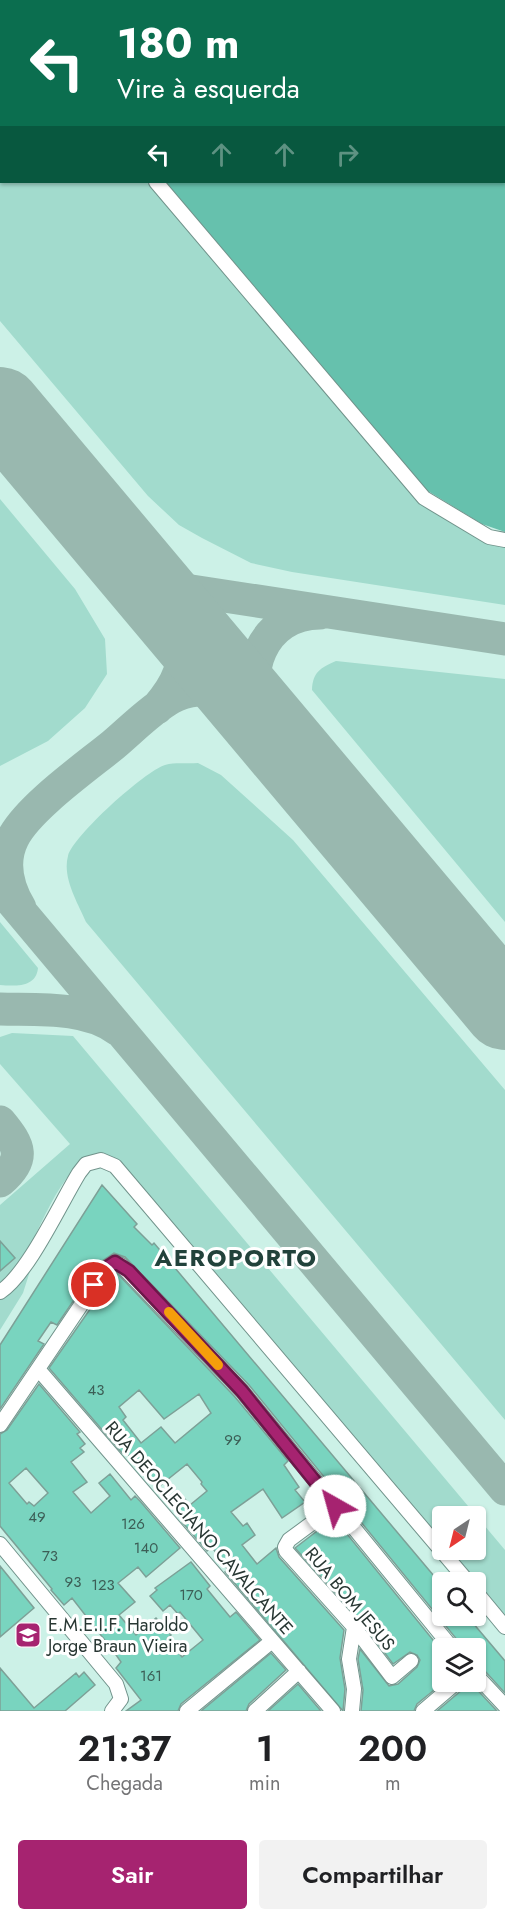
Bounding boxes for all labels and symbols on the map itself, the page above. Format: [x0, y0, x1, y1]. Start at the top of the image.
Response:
district label: AEROPORTO [154, 1240, 318, 1275]
pin [68, 1259, 119, 1310]
house number: 43 [88, 1379, 104, 1401]
street label: RUA DEOCLECIANO CAVALCANTE [99, 1416, 299, 1640]
house number: 99 [224, 1429, 242, 1451]
position arrow [303, 1474, 367, 1538]
house number: 49 [28, 1506, 46, 1528]
north arrow [432, 1506, 486, 1560]
house number: 126 [121, 1513, 145, 1535]
house number: 140 [134, 1537, 158, 1559]
street label: RUA BOM JESUS [299, 1542, 401, 1657]
house number: 73 [42, 1545, 58, 1567]
house number: 93 [65, 1571, 81, 1593]
house number: 123 [91, 1574, 115, 1596]
house number: 170 [179, 1584, 203, 1606]
place label: E.M.E.I.F. Haroldo Jorge Braun Vieira [46, 1612, 189, 1659]
school or university icon: E.M.E.I.F. Haroldo Jorge Braun Vieira [13, 1620, 43, 1650]
house number: 161 [140, 1665, 162, 1687]

